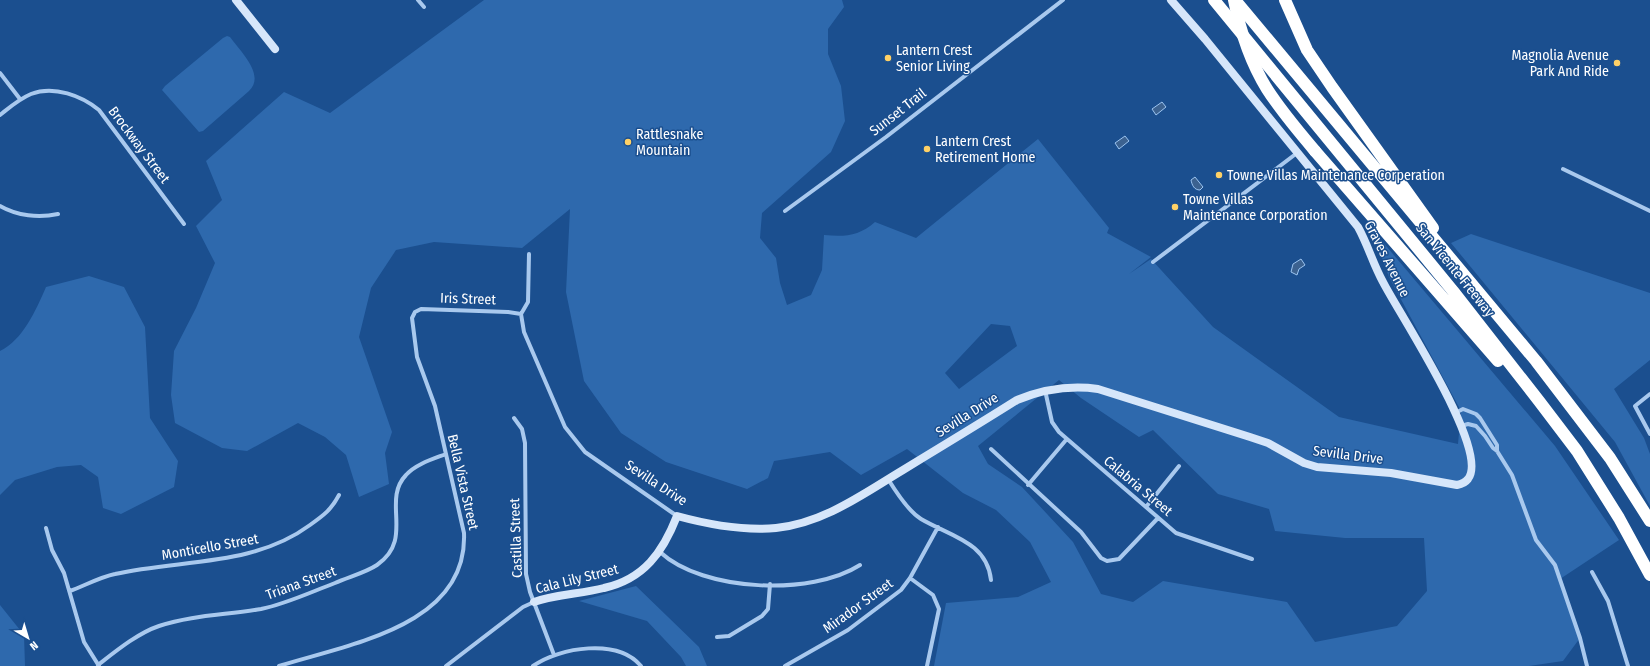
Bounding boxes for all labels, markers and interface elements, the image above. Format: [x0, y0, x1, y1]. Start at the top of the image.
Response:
place label: Lantern Crest Senior Living [896, 42, 972, 75]
place label: Magnolia Avenue Park And Ride [1512, 47, 1609, 80]
marker: Lantern Crest Senior Living [883, 53, 893, 63]
marker: Magnolia Avenue Park And Ride [1612, 58, 1622, 68]
street label: Sunset Trail [866, 84, 930, 139]
street label: Brockway Street [105, 103, 174, 187]
place label: Rattlesnake Mountain [636, 126, 704, 159]
place label: Lantern Crest Retirement Home [935, 133, 1035, 166]
marker: Rattlesnake Mountain [623, 137, 633, 147]
marker: Lantern Crest Retirement Home [922, 144, 932, 154]
place label: Towne Villas Maintenance Corperation [1227, 167, 1445, 184]
marker: Towne Villas Maintenance Corperation [1214, 170, 1224, 180]
place label: Towne Villas Maintenance Corporation [1183, 191, 1328, 224]
marker: Towne Villas Maintenance Corporation [1170, 202, 1180, 212]
street label: Graves Avenue [1360, 218, 1414, 300]
street label: San Vicente Freeway [1412, 220, 1498, 321]
street label: Iris Street [440, 290, 497, 308]
street label: Sevilla Drive [933, 389, 1002, 441]
street label: Bella Vista Street [444, 432, 482, 532]
street label: Sevilla Drive [1312, 442, 1384, 468]
street label: Calabria Street [1100, 452, 1176, 520]
street label: Sevilla Drive [622, 457, 690, 509]
street label: Castilla Street [506, 497, 526, 578]
street label: Monticello Street [160, 530, 260, 564]
street label: Cala Lily Street [534, 560, 621, 597]
street label: Triana Street [264, 562, 339, 604]
street label: Mirador Street [820, 575, 897, 637]
north arrow [8, 618, 48, 658]
text: N [27, 638, 40, 653]

